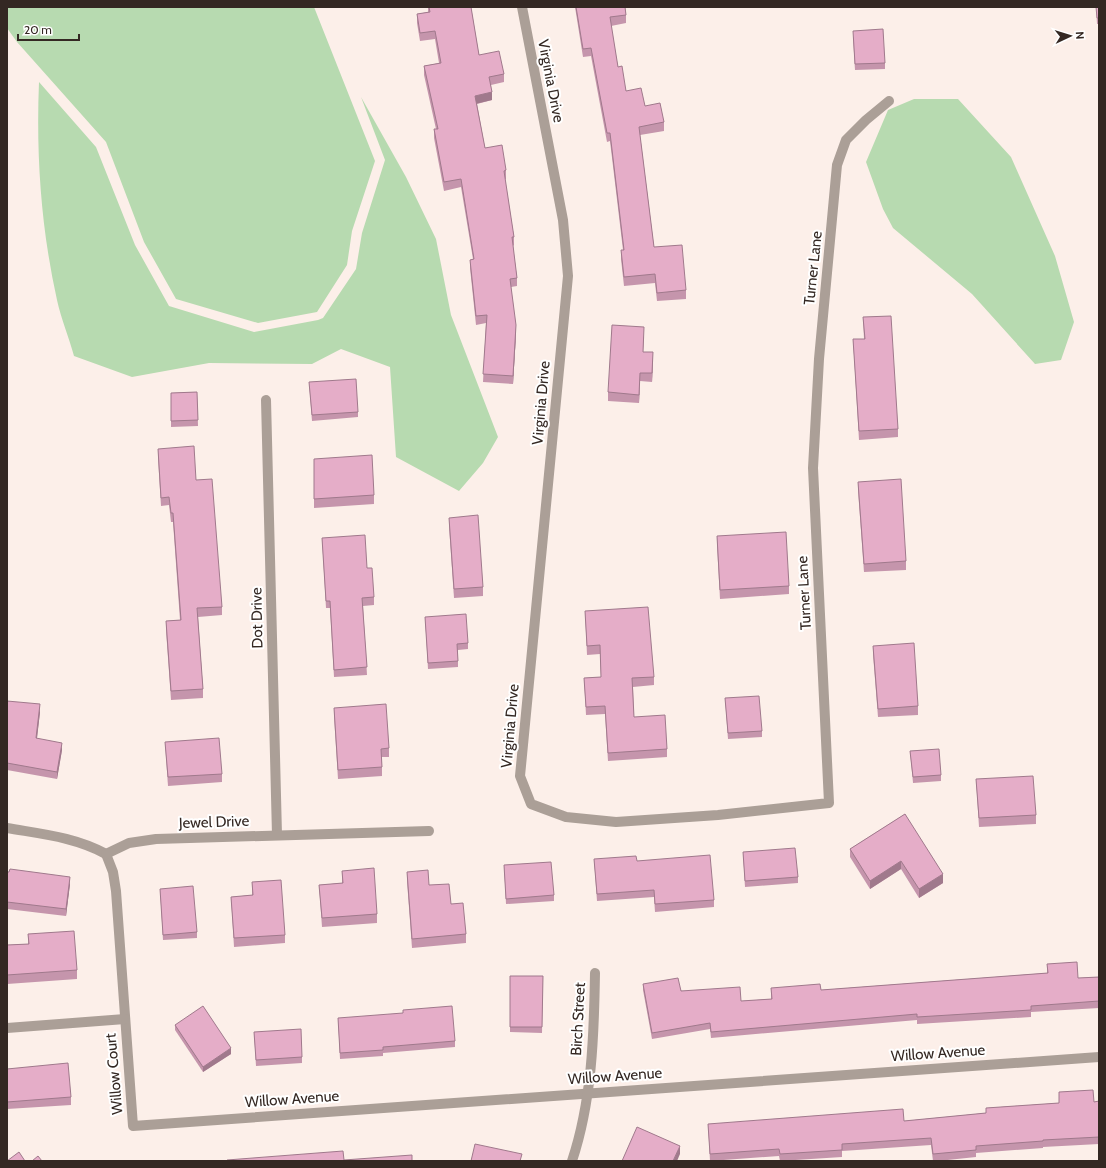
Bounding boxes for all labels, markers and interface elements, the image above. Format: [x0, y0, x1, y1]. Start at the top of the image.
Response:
scale bar [18, 16, 79, 42]
north arrow [1050, 16, 1090, 56]
text: 20 m [24, 22, 52, 37]
text: N [1073, 31, 1087, 40]
street label: Virginia Drive [534, 38, 568, 124]
street label: Turner Lane [800, 230, 826, 306]
street label: Virginia Drive [528, 360, 554, 446]
street label: Turner Lane [793, 555, 815, 631]
street label: Dot Drive [247, 587, 267, 649]
street label: Virginia Drive [497, 683, 523, 769]
street label: Jewel Drive [178, 812, 250, 832]
street label: Birch Street [567, 982, 589, 1056]
street label: Willow Court [101, 1033, 127, 1115]
street label: Willow Avenue [890, 1041, 986, 1065]
street label: Willow Avenue [567, 1064, 663, 1088]
street label: Willow Avenue [244, 1087, 340, 1111]

